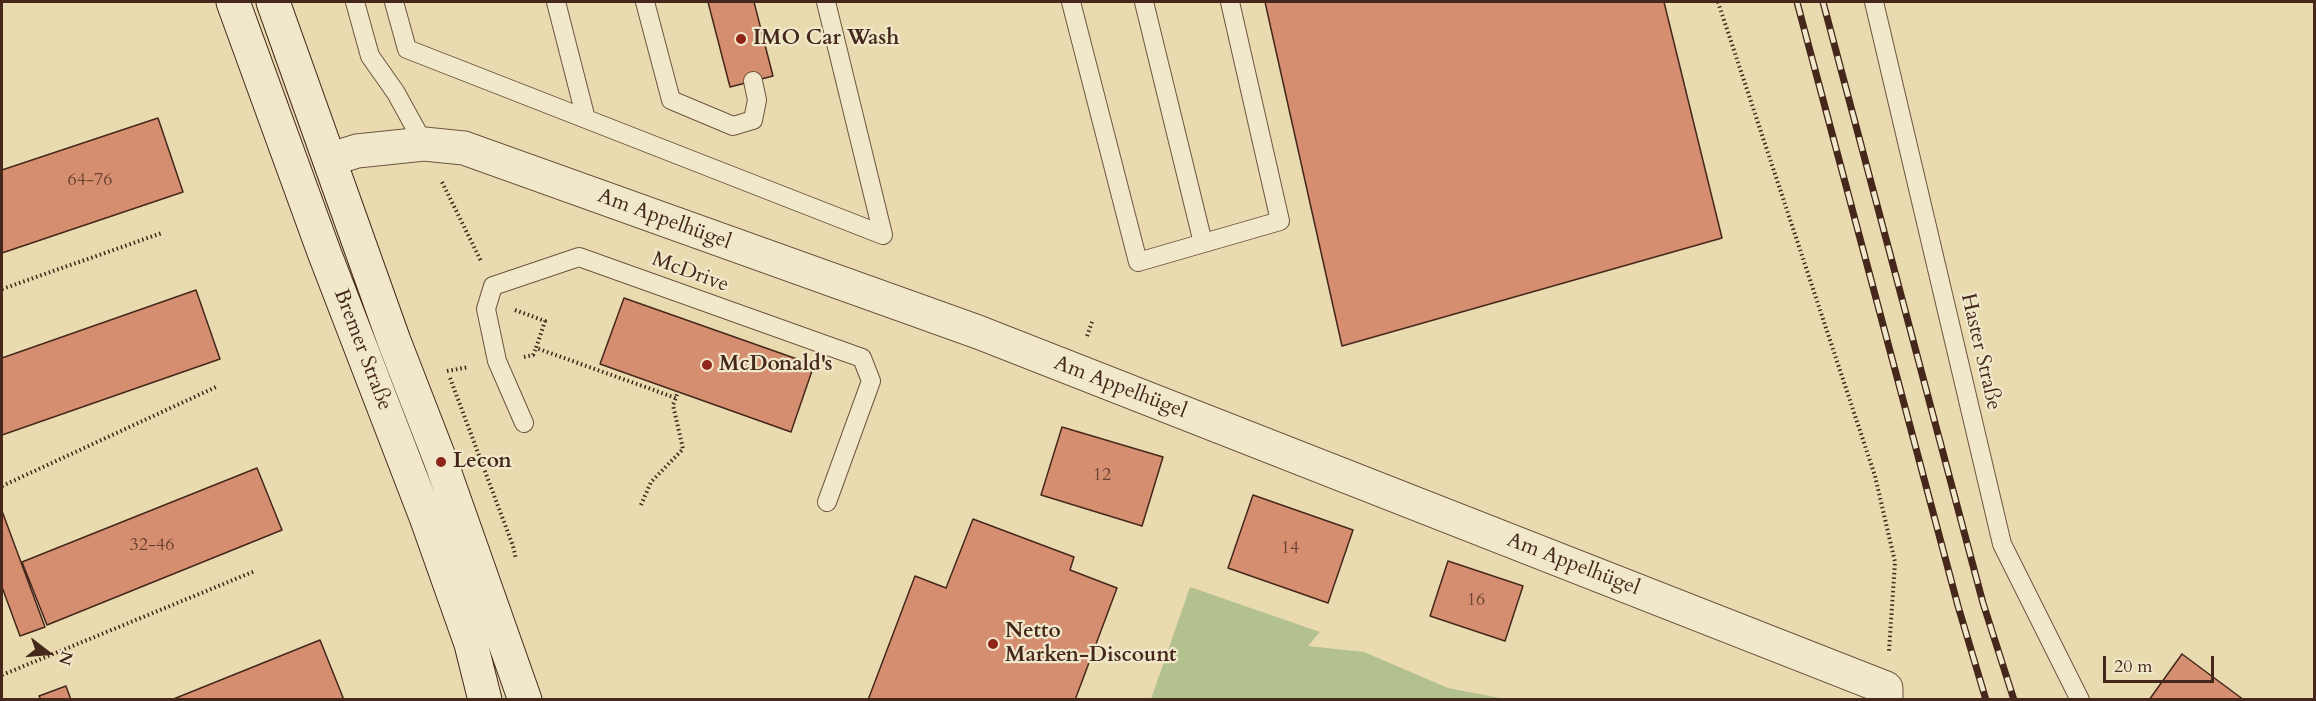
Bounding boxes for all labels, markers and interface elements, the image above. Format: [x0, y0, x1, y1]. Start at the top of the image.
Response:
place label: IMO Car Wash [753, 26, 899, 52]
marker: IMO Car Wash [734, 32, 748, 46]
house number: 64-76 [68, 170, 112, 192]
street label: Am Appelhügel [594, 184, 734, 256]
street label: McDrive [648, 247, 732, 299]
street label: Bremer Straße [327, 286, 397, 414]
street label: Haster Straße [1954, 291, 2006, 413]
street label: Am Appelhügel [1050, 351, 1190, 425]
place label: McDonald's [719, 352, 833, 378]
marker: McDonald's [700, 358, 714, 372]
place label: Lecon [453, 449, 512, 475]
marker: Lecon [434, 455, 448, 469]
house number: 12 [1093, 465, 1111, 487]
street label: Am Appelhügel [1503, 528, 1643, 602]
house number: 32-46 [130, 535, 174, 557]
house number: 14 [1281, 538, 1299, 560]
house number: 16 [1467, 590, 1485, 612]
place label: Netto Marken-Discount [1005, 619, 1176, 669]
north arrow [18, 623, 78, 683]
marker: Netto Marken-Discount [986, 637, 1000, 651]
scale bar [2106, 644, 2217, 682]
text: N [53, 648, 78, 668]
text: 20 m [2114, 654, 2153, 679]

